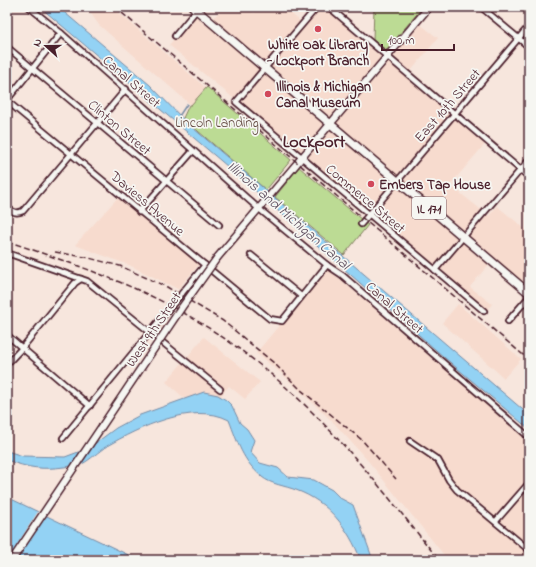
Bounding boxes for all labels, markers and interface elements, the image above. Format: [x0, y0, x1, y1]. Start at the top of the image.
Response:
marker: White Oak Library - Lockport Branch [313, 24, 323, 34]
north arrow [26, 26, 66, 66]
scale bar [382, 26, 454, 52]
text: 100 m [388, 32, 415, 50]
place label: White Oak Library - Lockport Branch [266, 35, 369, 72]
text: N [29, 36, 46, 49]
street label: Canal Street [97, 51, 165, 113]
street label: East 10th Street [410, 64, 486, 148]
place label: Illinois & Michigan Canal Museum [276, 77, 371, 114]
marker: Illinois & Michigan Canal Museum [263, 89, 273, 99]
street label: Clinton Street [83, 95, 156, 161]
park label: Lincoln Landing [175, 113, 259, 135]
district label: Lockport [283, 130, 346, 156]
water label: Illinois and Michigan Canal [221, 156, 357, 278]
street label: Commerce Street [321, 159, 410, 239]
street label: Daviess Avenue [104, 166, 189, 242]
place label: Embers Tap House [379, 175, 491, 196]
marker: Embers Tap House [366, 179, 376, 189]
road number: IL 171 [412, 197, 446, 219]
street label: Canal Street [360, 277, 428, 339]
street label: West 9th Street [121, 288, 187, 372]

